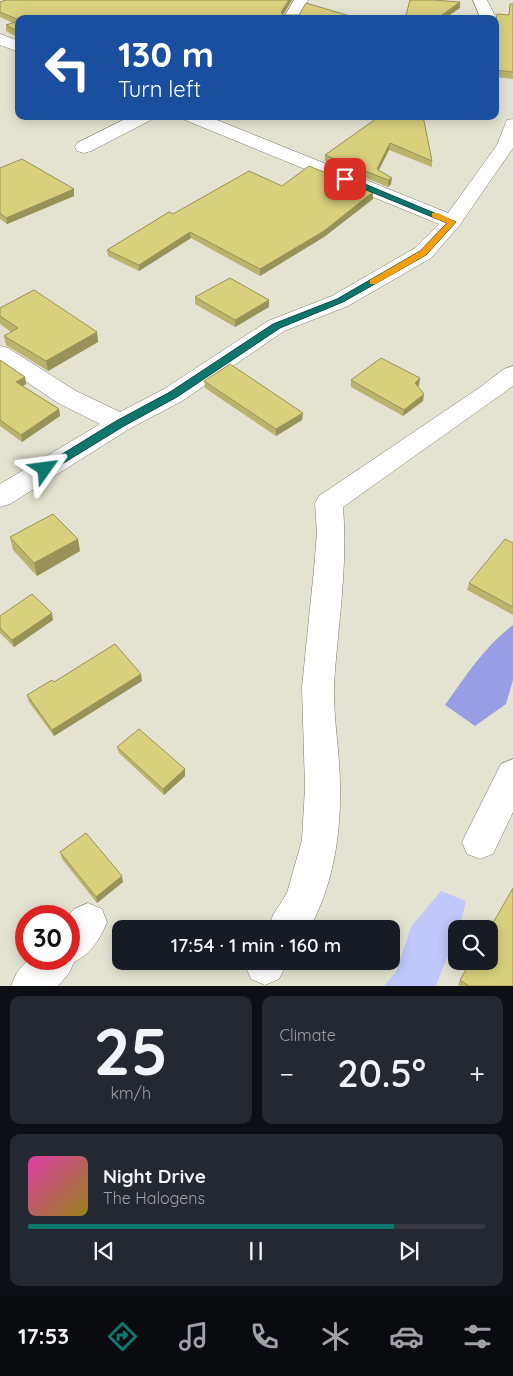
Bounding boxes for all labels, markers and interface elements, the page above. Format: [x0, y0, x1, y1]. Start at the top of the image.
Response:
text: 130 m [118, 32, 214, 76]
icon: left [35, 35, 100, 100]
text: Turn left [118, 75, 201, 103]
pin [324, 158, 366, 200]
icon: arrive [331, 165, 359, 193]
position arrow [18, 442, 70, 494]
speed limit sign: 30 [15, 905, 80, 970]
map controls [448, 920, 498, 970]
button: search [448, 920, 498, 970]
text: 17:54 · 1 min · 160 m [171, 933, 341, 957]
text: 25 [94, 1010, 168, 1091]
text: Climate [280, 1025, 336, 1045]
text: 20.5° [337, 1049, 426, 1097]
text: − [280, 1056, 294, 1091]
text: + [469, 1056, 485, 1091]
text: km/h [110, 1083, 151, 1103]
text: Night Drive [103, 1164, 206, 1188]
text: The Halogens [103, 1188, 205, 1208]
icon: previous [90, 1237, 118, 1265]
icon: pause [242, 1237, 270, 1265]
icon: next [395, 1237, 423, 1265]
icon: directions [105, 1319, 140, 1354]
icon: music [176, 1319, 211, 1354]
icon: phone [247, 1319, 282, 1354]
icon: climate [318, 1319, 353, 1354]
icon: car [389, 1319, 424, 1354]
icon: filters [460, 1319, 495, 1354]
text: 17:53 [18, 1322, 69, 1350]

